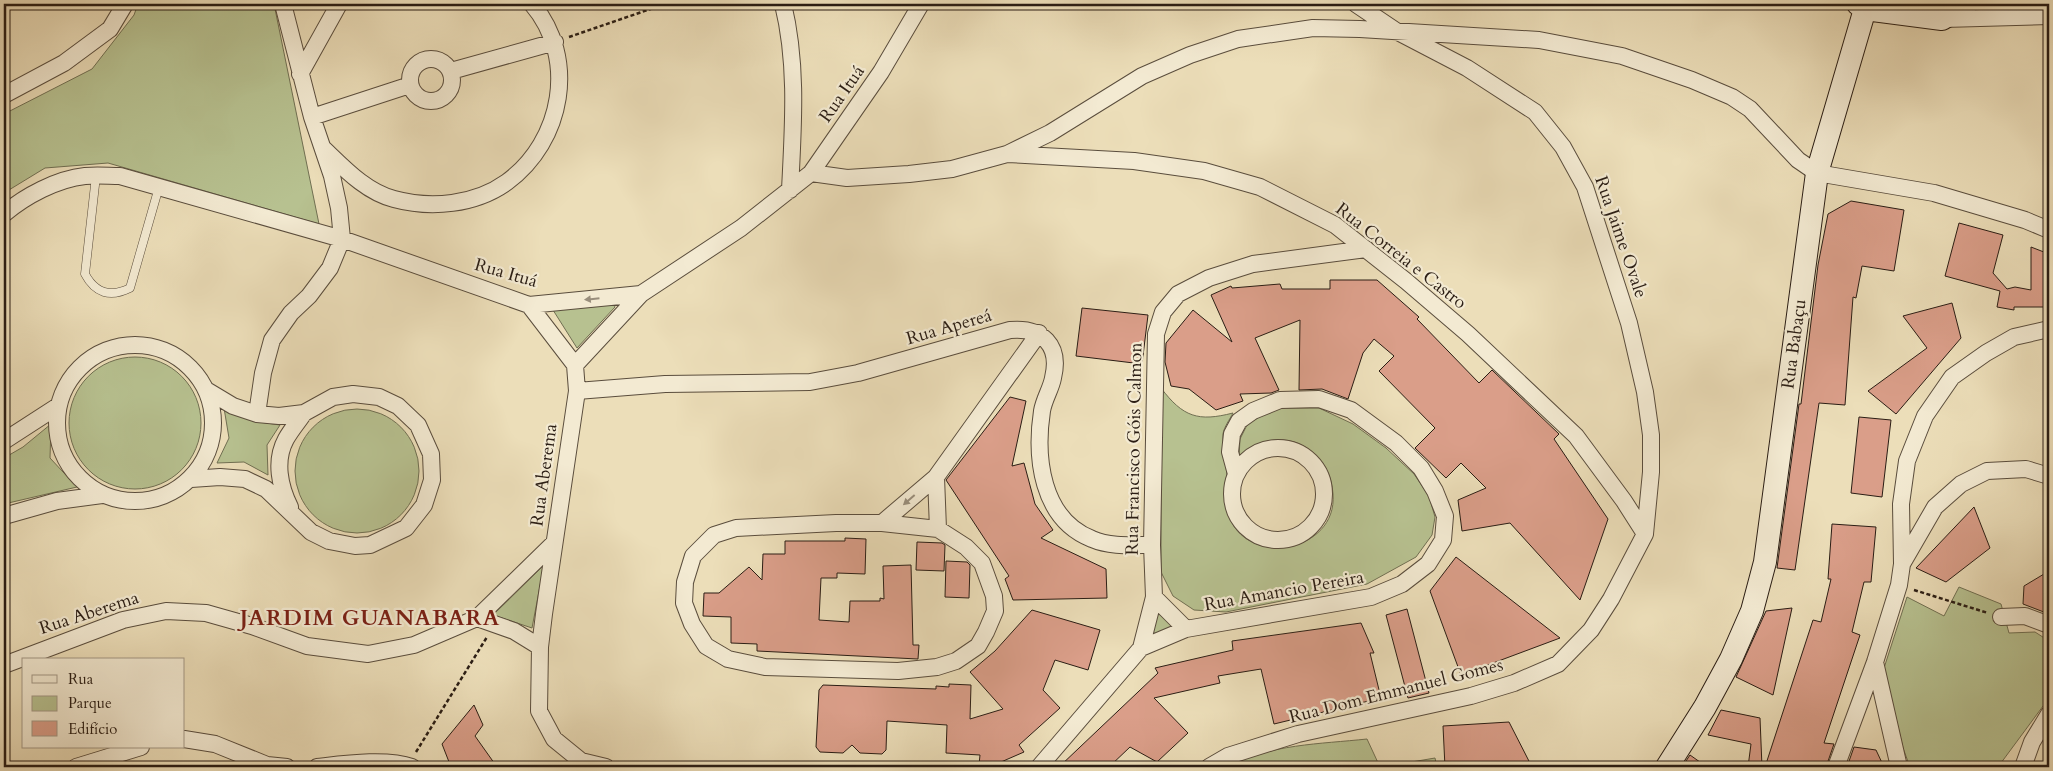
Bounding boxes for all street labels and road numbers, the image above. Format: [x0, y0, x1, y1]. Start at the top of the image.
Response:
street label: Rua Ituá [813, 60, 871, 128]
street label: Rua Jaime Ovale [1588, 173, 1654, 301]
street label: Rua Correia e Castro [1330, 197, 1472, 315]
street label: Rua Ituá [472, 252, 541, 294]
street label: Rua Babaçu [1775, 297, 1813, 391]
street label: Rua Apereá [903, 303, 995, 351]
street label: Rua Francisco Góis Calmon [1120, 342, 1148, 556]
street label: Rua Aberema [524, 422, 564, 528]
street label: Rua Amancio Pereira [1202, 565, 1366, 617]
street label: Rua Aberema [36, 585, 142, 641]
street label: Rua Dom Emmanuel Gomes [1286, 652, 1506, 730]

